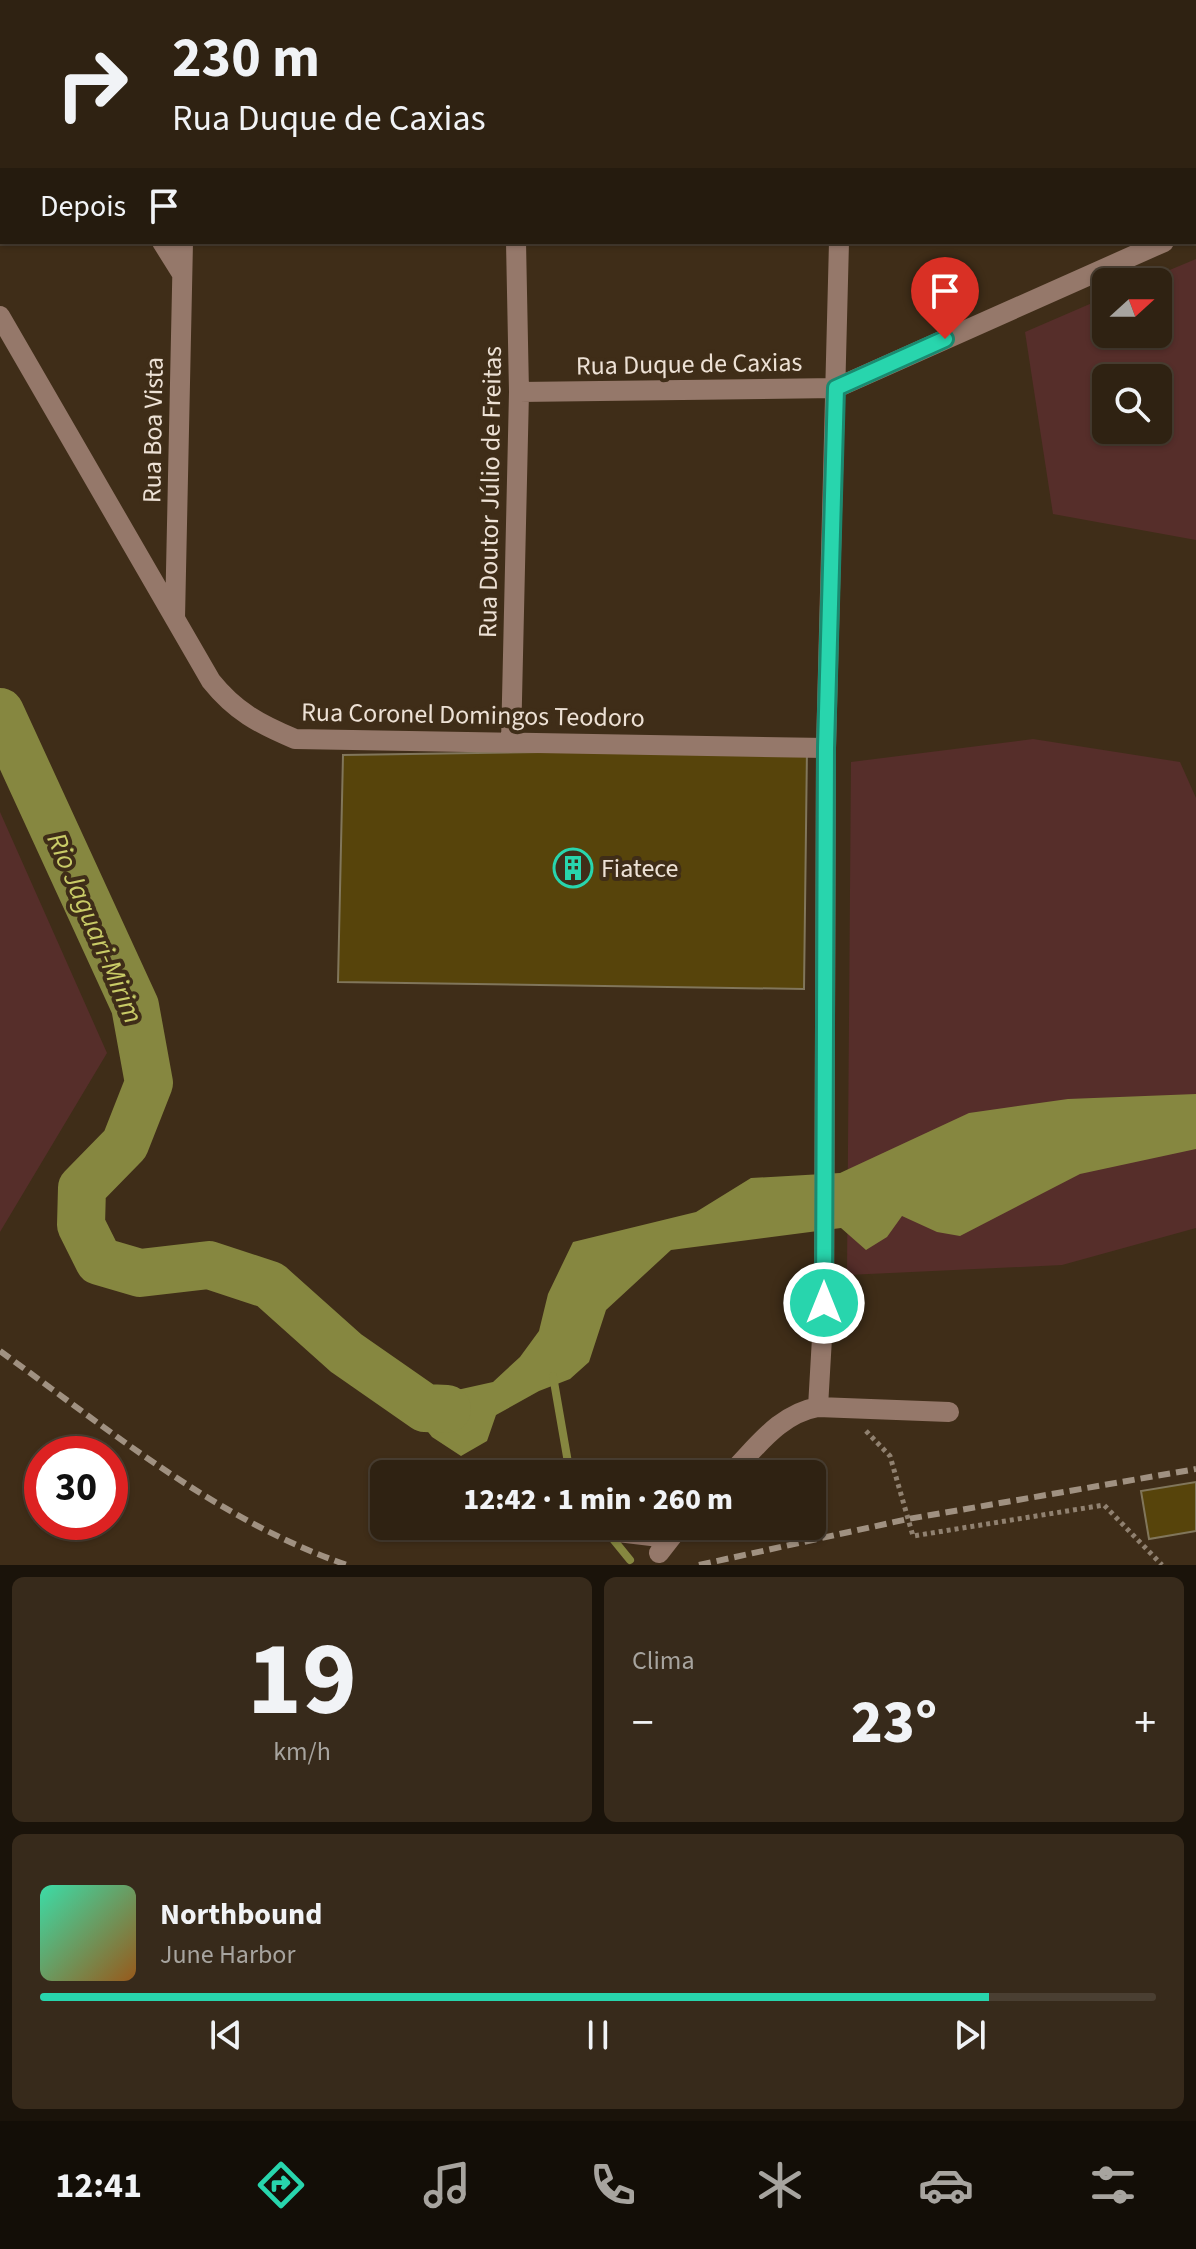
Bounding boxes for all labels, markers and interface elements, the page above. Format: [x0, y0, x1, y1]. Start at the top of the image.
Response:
text: 230 m [172, 19, 320, 98]
icon: right [40, 32, 144, 136]
text: Rua Duque de Caxias [172, 93, 486, 144]
icon: arrive [142, 184, 186, 228]
text: Depois [40, 185, 126, 228]
pin [911, 257, 979, 339]
north arrow [1092, 268, 1172, 348]
map controls [1092, 268, 1172, 444]
icon: arrive [923, 269, 967, 313]
street label: Rua Duque de Caxias [575, 344, 803, 384]
street label: Rua Doutor Júlio de Freitas [469, 345, 511, 638]
street label: Rua Boa Vista [133, 357, 173, 503]
button: search [1092, 364, 1172, 444]
street label: Rua Coronel Domingos Teodoro [301, 694, 645, 736]
water label: Rio Jaguari-Mirim [37, 826, 153, 1030]
building icon: Fiatece [552, 847, 594, 889]
place label: Fiatece [601, 850, 679, 887]
position arrow [782, 1261, 866, 1345]
speed limit sign: 30 [24, 1436, 128, 1540]
text: 12:42 · 1 min · 260 m [463, 1478, 733, 1521]
text: 19 [247, 1607, 357, 1755]
text: Clima [632, 1642, 695, 1679]
text: 23° [851, 1681, 937, 1766]
text: − [632, 1692, 654, 1755]
text: + [1134, 1692, 1156, 1755]
text: km/h [273, 1733, 331, 1770]
text: Northbound [160, 1893, 322, 1936]
text: June Harbor [160, 1936, 296, 1973]
icon: previous [204, 2013, 248, 2057]
icon: pause [576, 2013, 620, 2057]
icon: next [948, 2013, 992, 2057]
icon: directions [253, 2157, 309, 2213]
icon: music [419, 2157, 475, 2213]
icon: phone [585, 2157, 641, 2213]
icon: climate [752, 2157, 808, 2213]
icon: car [918, 2157, 974, 2213]
icon: filters [1085, 2157, 1141, 2213]
text: 12:41 [55, 2160, 142, 2211]

